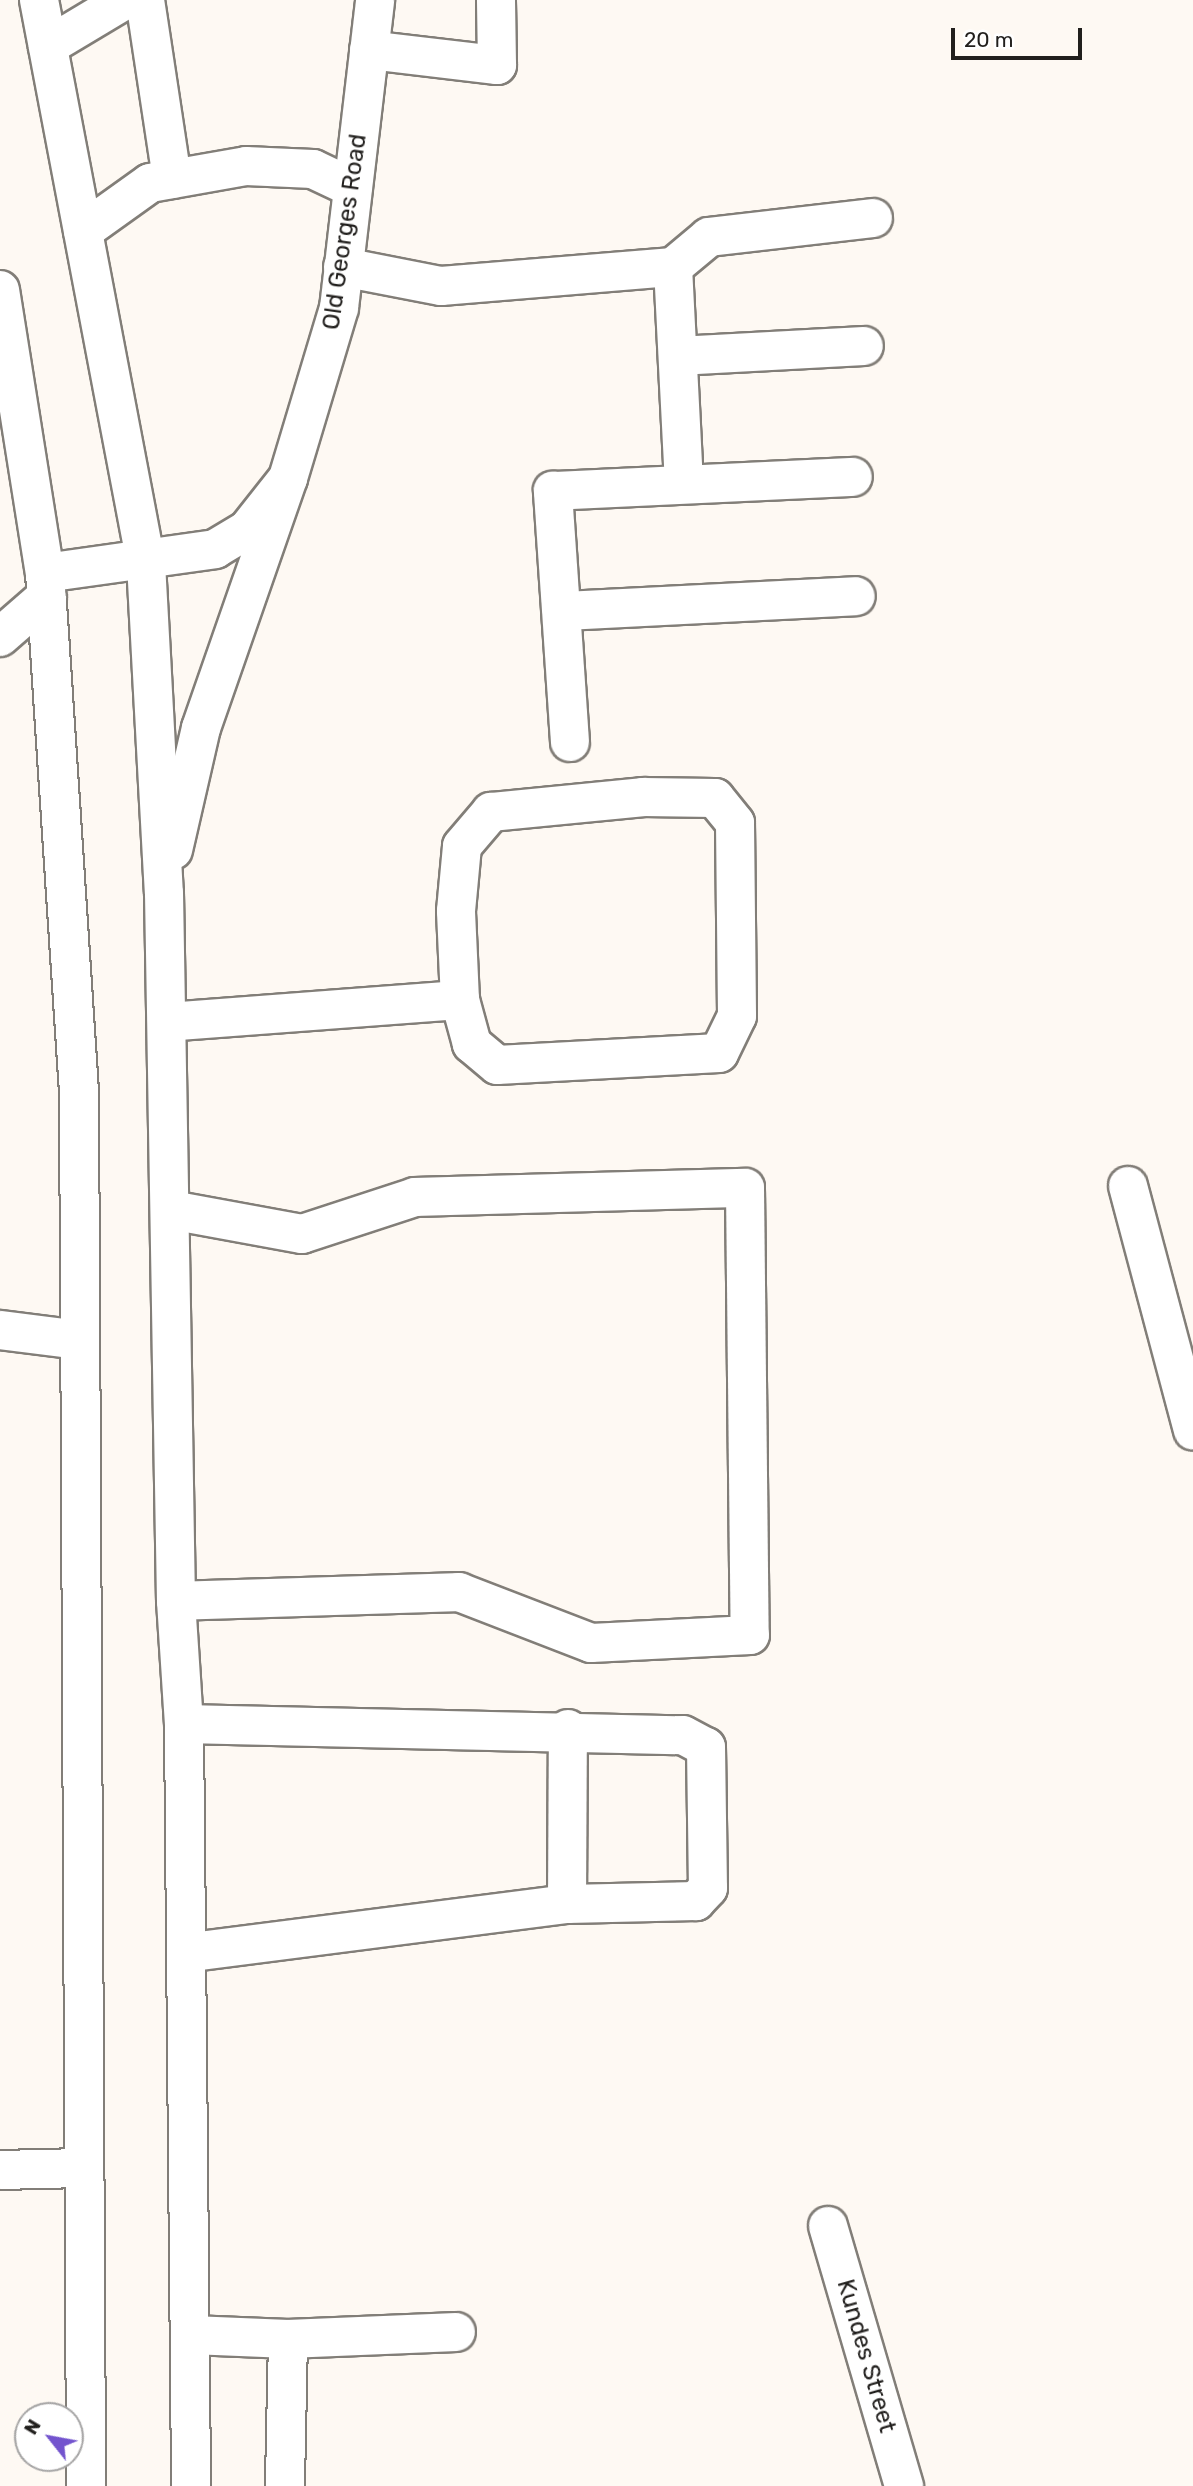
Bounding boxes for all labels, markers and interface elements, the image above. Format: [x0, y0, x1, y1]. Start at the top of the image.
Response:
scale bar [955, 14, 1086, 58]
text: 20 m [964, 27, 1013, 52]
street label: Old Georges Road [317, 132, 373, 332]
street label: Kundes Street [830, 2276, 902, 2436]
north arrow [14, 2402, 84, 2472]
text: N [19, 2415, 46, 2439]

